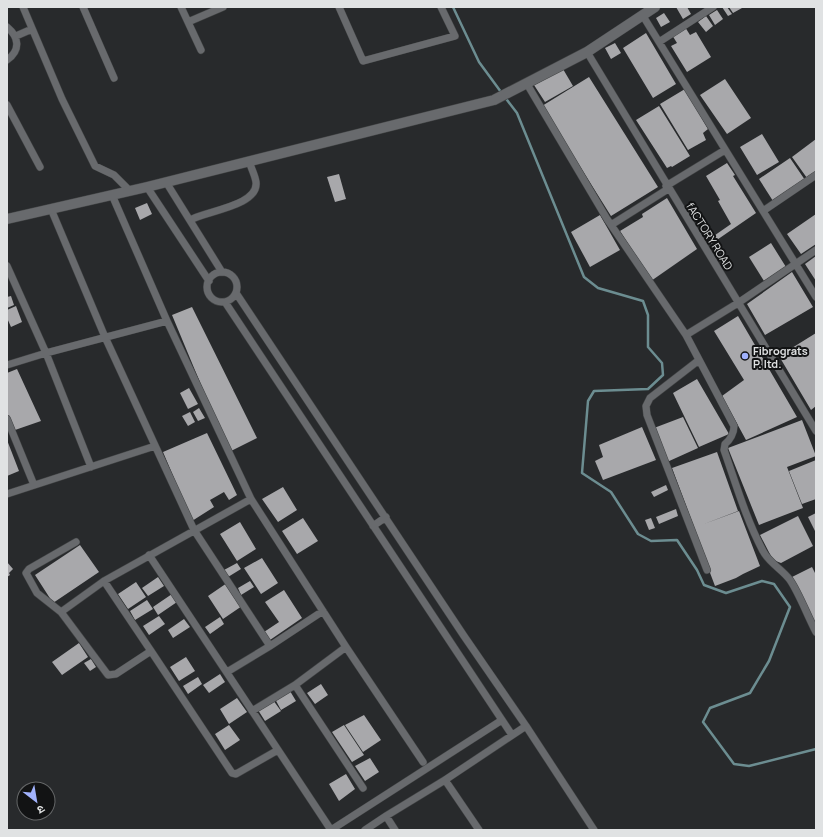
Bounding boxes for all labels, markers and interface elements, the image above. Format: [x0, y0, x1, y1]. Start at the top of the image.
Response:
street label: fACTORY ROAD [683, 199, 737, 273]
place label: Fibrograts P. ltd. [753, 343, 808, 371]
marker: Fibrograts P. ltd. [740, 351, 750, 361]
north arrow [16, 781, 56, 821]
text: उ [34, 802, 48, 818]

